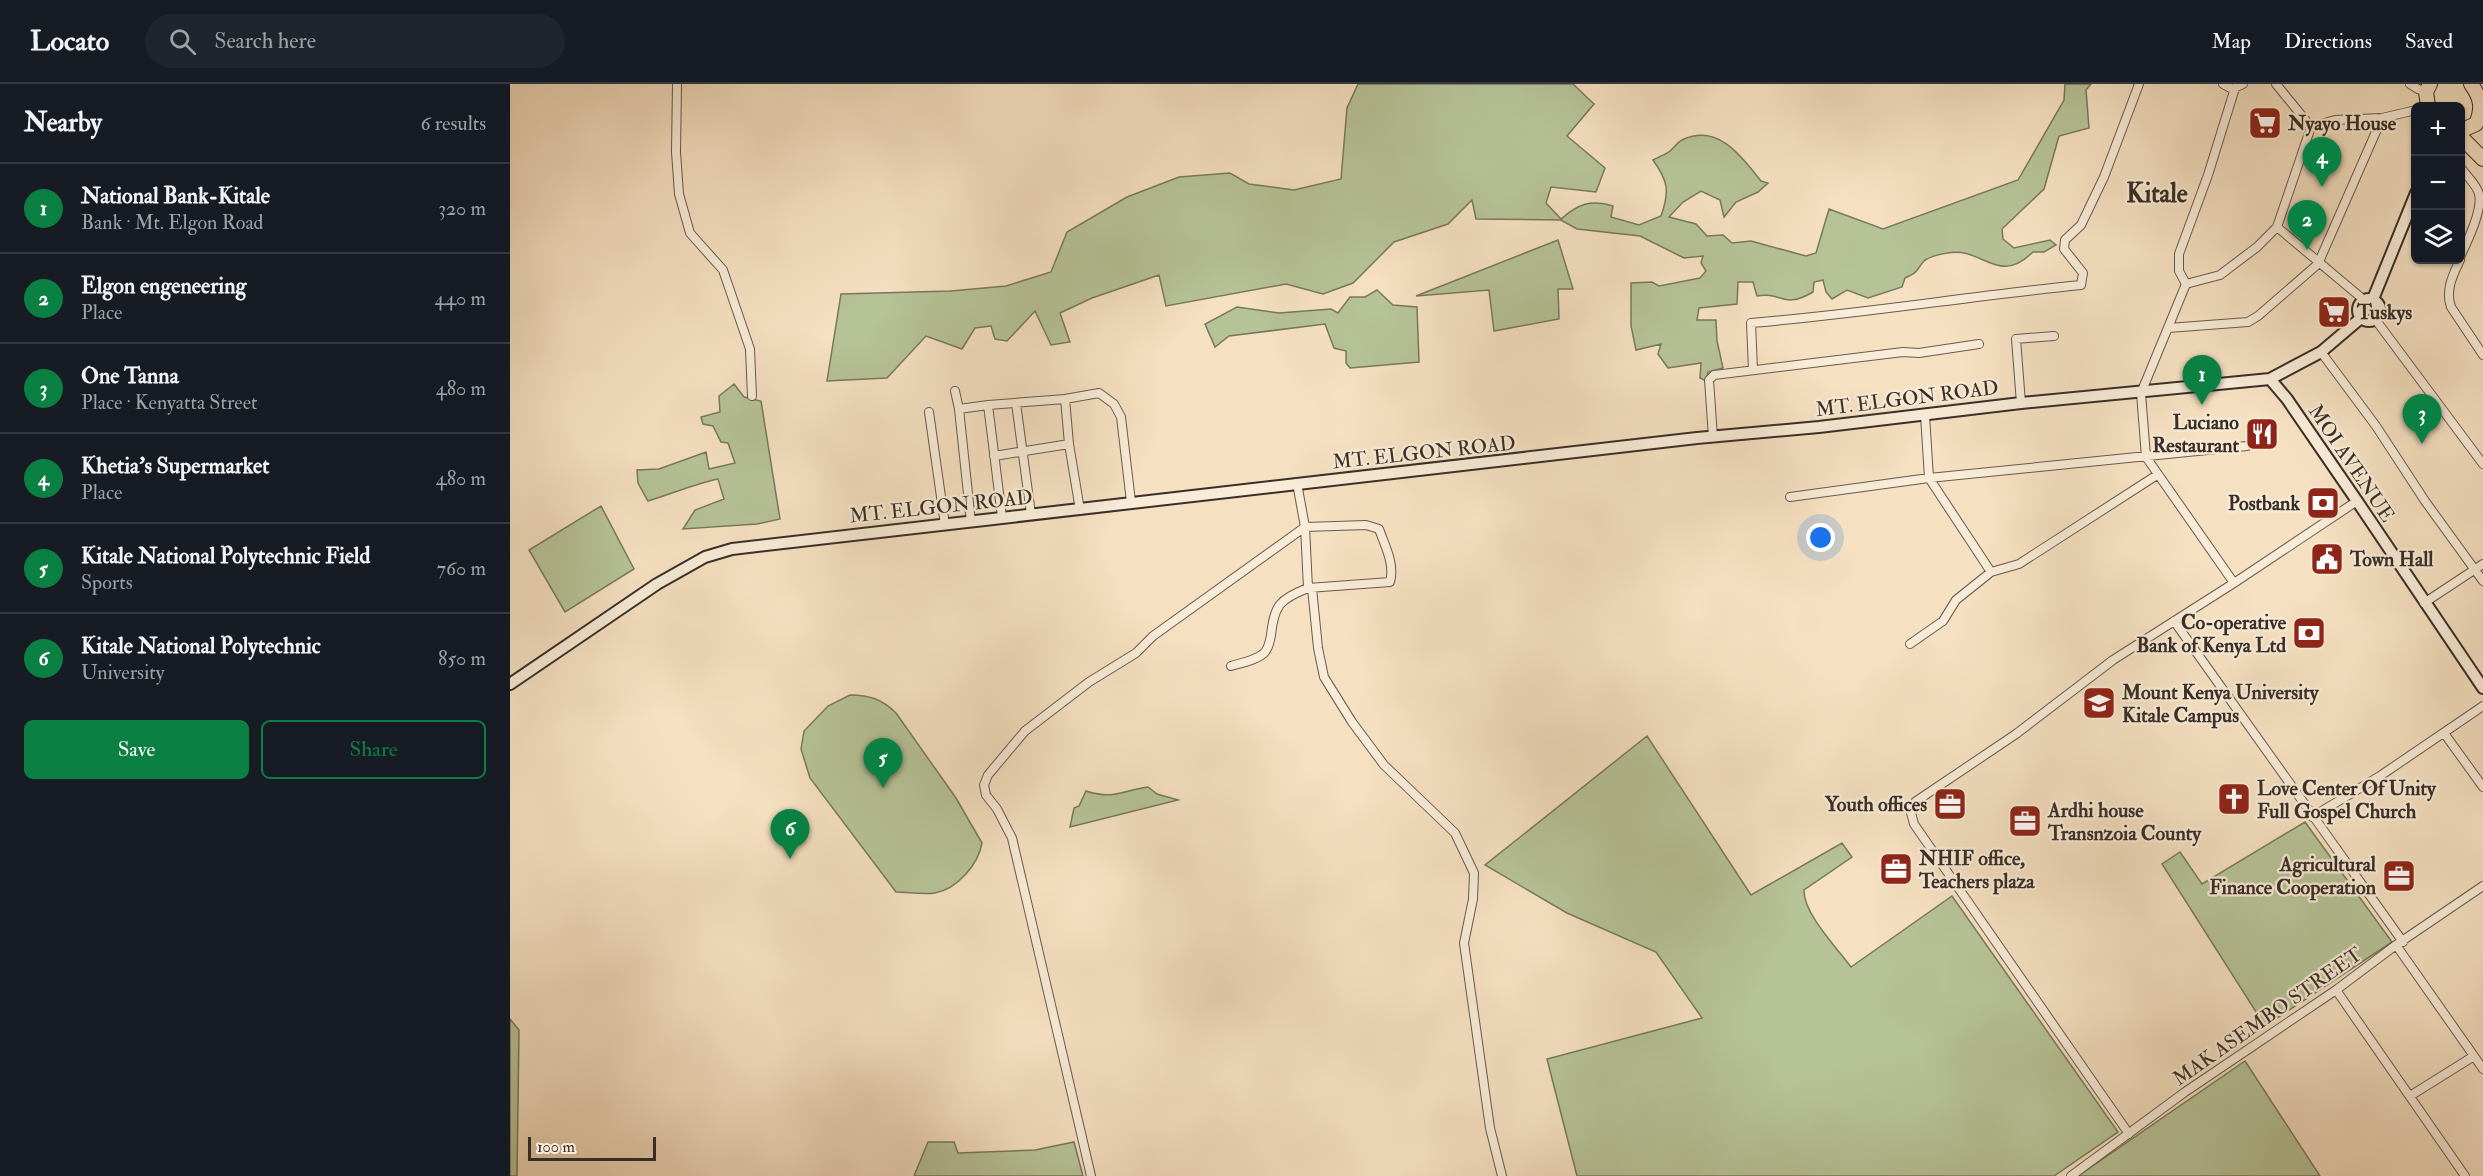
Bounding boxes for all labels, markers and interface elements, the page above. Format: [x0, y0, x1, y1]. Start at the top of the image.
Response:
search box [145, 14, 565, 68]
text: Locato [30, 24, 109, 59]
icon: search [166, 25, 199, 58]
text: Search here [214, 27, 316, 55]
text: Map [2211, 28, 2251, 55]
text: Directions [2284, 28, 2372, 55]
text: Saved [2405, 28, 2453, 55]
map controls [2411, 102, 2465, 264]
button: + [2411, 102, 2465, 156]
supermarket icon: Nyayo House [2247, 105, 2283, 141]
text: Nearby [24, 107, 102, 139]
text: 6 results [420, 111, 486, 136]
place label: Nyayo House [2287, 111, 2397, 137]
pin: 4 [2302, 138, 2342, 187]
button: − [2411, 156, 2465, 210]
district label: Kitale [2126, 178, 2188, 210]
text: National Bank-Kitale [81, 182, 270, 210]
text: 1 [40, 196, 47, 221]
text: 320 m [438, 196, 486, 221]
pin: 2 [2288, 200, 2326, 250]
text: Bank · Mt. Elgon Road [81, 210, 263, 235]
button: layers [2411, 210, 2465, 264]
text: Elgon engeneering [81, 272, 246, 300]
text: 2 [38, 286, 49, 311]
text: 440 m [434, 286, 486, 311]
supermarket icon: Tuskys [2316, 294, 2352, 330]
text: Place [81, 300, 122, 325]
place label: Tuskys [2356, 300, 2412, 326]
pin: 1 [2182, 356, 2222, 405]
text: One Tanna [81, 362, 179, 390]
street label: MT. ELGON ROAD [1814, 375, 2000, 422]
text: 3 [40, 376, 47, 401]
text: 480 m [436, 376, 486, 401]
text: Place · Kenyatta Street [81, 390, 258, 415]
pin: 3 [2402, 394, 2442, 444]
street label: MOI AVENUE [2303, 400, 2400, 527]
place label: Luciano Restaurant [2152, 410, 2240, 458]
restaurant icon: Luciano Restaurant [2244, 416, 2280, 452]
street label: MT. ELGON ROAD [1331, 430, 1517, 475]
text: Khetia's Supermarket [81, 452, 269, 480]
text: 4 [38, 466, 49, 491]
text: 480 m [436, 466, 486, 491]
text: Place [81, 480, 122, 505]
street label: MT. ELGON ROAD [848, 484, 1034, 529]
bank icon: Postbank [2305, 485, 2341, 521]
place label: Postbank [2228, 491, 2300, 516]
your location [1806, 523, 1835, 552]
public building icon: Town Hall [2309, 541, 2345, 577]
text: Kitale National Polytechnic Field [81, 542, 370, 570]
place label: Town Hall [2349, 547, 2434, 572]
text: 5 [39, 556, 48, 581]
text: 760 m [437, 556, 486, 581]
text: Sports [81, 570, 133, 595]
place label: Co-operative Bank of Kenya Ltd [2136, 610, 2287, 659]
bank icon: Co-operative Bank of Kenya Ltd [2291, 615, 2327, 651]
text: Kitale National Polytechnic [81, 632, 321, 660]
text: 6 [38, 646, 49, 671]
text: 850 m [438, 646, 486, 671]
text: University [81, 660, 164, 685]
place label: Mount Kenya University Kitale Campus [2121, 680, 2320, 729]
school or university icon: Mount Kenya University Kitale Campus [2081, 685, 2117, 721]
button: Save [24, 720, 249, 779]
button: Share [261, 720, 486, 779]
pin: 5 [864, 738, 902, 788]
place label: Love Center Of Unity Full Gospel Church [2257, 776, 2437, 825]
church icon: Love Center Of Unity Full Gospel Church [2216, 781, 2252, 817]
office icon: Youth offices [1932, 786, 1968, 822]
place label: Youth offices [1824, 792, 1927, 817]
place label: Ardhi house Transnzoia County [2047, 798, 2202, 847]
office icon: Ardhi house Transnzoia County [2007, 803, 2043, 839]
pin: 6 [770, 810, 810, 859]
place label: NHIF office, Teachers plaza [1918, 846, 2035, 895]
office icon: NHIF office, Teachers plaza [1878, 851, 1914, 887]
place label: Agricultural Finance Cooperation [2209, 852, 2377, 901]
office icon: Agricultural Finance Cooperation [2381, 858, 2417, 894]
street label: MAK ASEMBO STREET [2168, 941, 2367, 1091]
scale bar [528, 1134, 656, 1162]
text: 100 m [537, 1137, 575, 1157]

